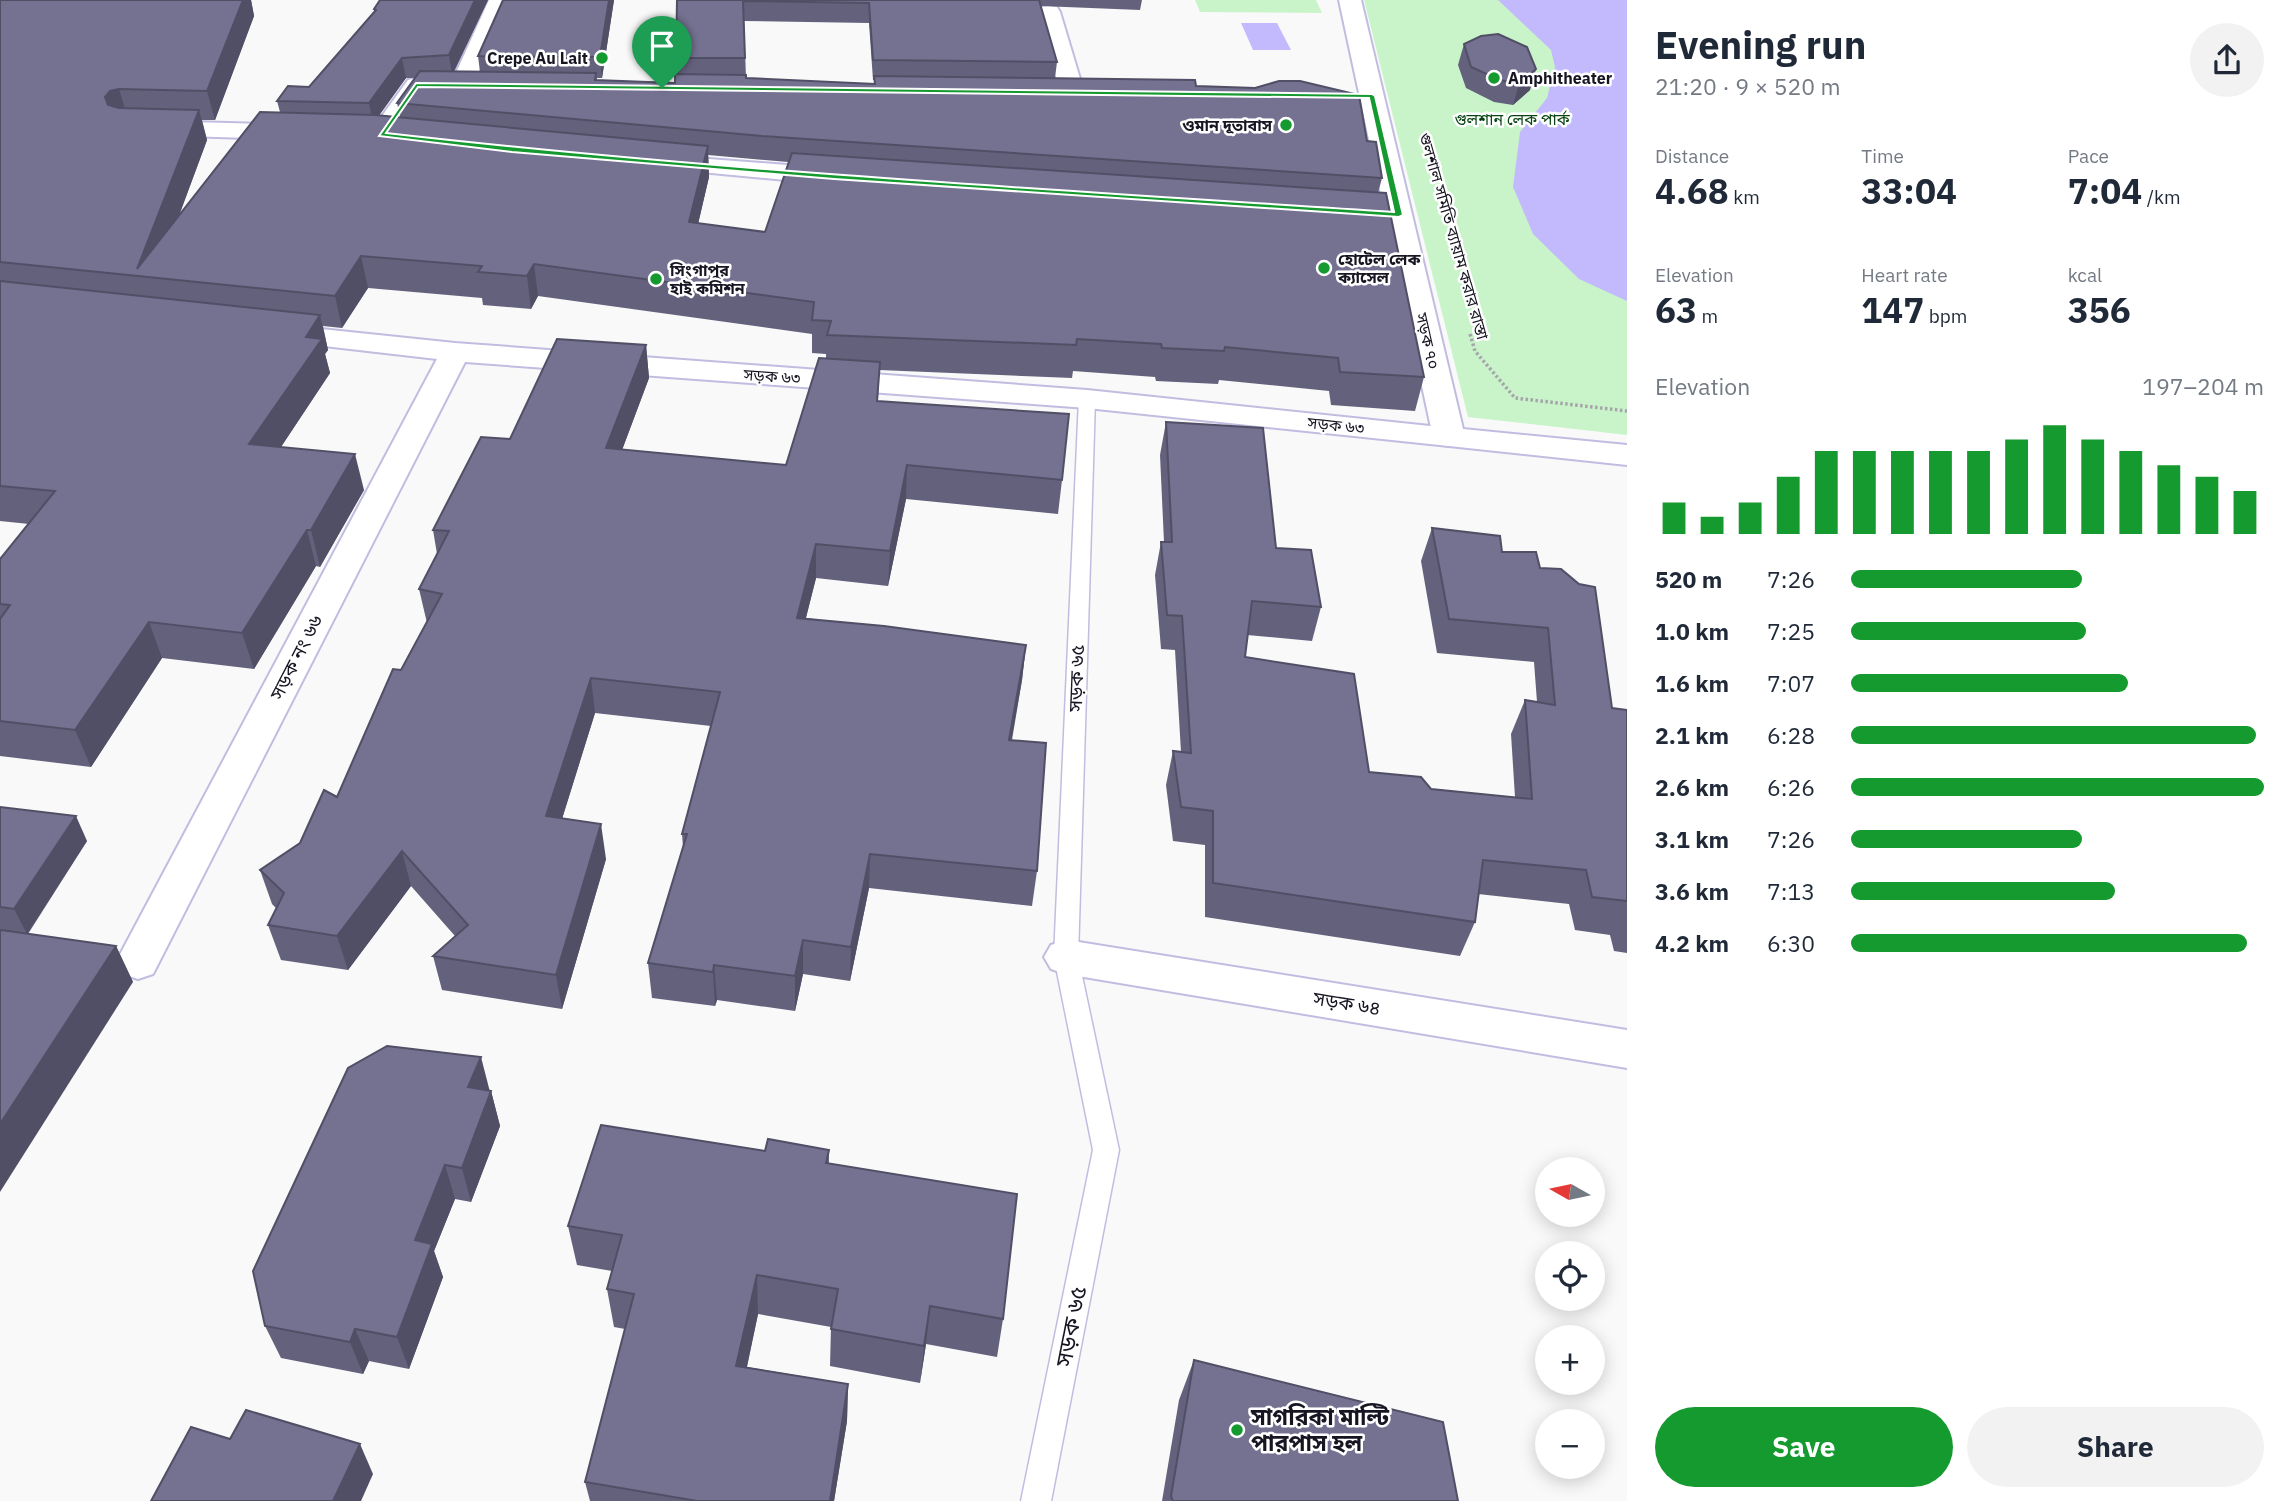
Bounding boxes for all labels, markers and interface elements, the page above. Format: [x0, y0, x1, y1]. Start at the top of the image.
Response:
pin [632, 16, 692, 88]
text: Evening run [1655, 20, 1866, 69]
button: share [2190, 23, 2264, 97]
icon: arrive [643, 27, 681, 65]
place label: Crepe Au Lait [487, 48, 588, 68]
marker: Crepe Au Lait [594, 50, 610, 66]
place label: Amphitheater [1508, 68, 1613, 88]
marker: Amphitheater [1486, 70, 1502, 86]
text: 21:20 · 9 × 520 m [1655, 71, 1841, 101]
park label: গুলশান লেক পার্ক [1454, 109, 1571, 129]
place label: ওমান দূতাবাস [1182, 115, 1273, 135]
marker: ওমান দূতাবাস [1278, 117, 1294, 133]
street label: গুলশাল সমিতি ব্যায়াম করার রাস্তা [1415, 130, 1493, 342]
text: Distance [1655, 144, 1729, 168]
text: Time [1861, 144, 1904, 168]
text: Pace [2068, 144, 2109, 168]
text: 4.68 [1655, 168, 1729, 214]
text: 33:04 [1861, 168, 1957, 214]
text: 7:04 [2068, 168, 2142, 214]
text: km [1729, 185, 1760, 209]
text: /km [2142, 185, 2181, 209]
place label: হোটেল লেক ক্যাসেল [1337, 249, 1421, 287]
place label: সিংগাপুর হাই কমিশন [669, 260, 746, 298]
marker: হোটেল লেক ক্যাসেল [1316, 260, 1332, 276]
text: Elevation [1655, 263, 1734, 287]
text: Heart rate [1861, 263, 1948, 287]
text: kcal [2068, 263, 2102, 287]
marker: সিংগাপুর হাই কমিশন [648, 271, 664, 287]
text: 63 [1655, 287, 1697, 333]
text: 147 [1861, 287, 1924, 333]
text: 356 [2068, 287, 2131, 333]
text: m [1697, 304, 1718, 328]
text: bpm [1924, 304, 1967, 328]
street label: সড়ক ৭০ [1412, 310, 1444, 371]
street label: সড়ক ৬৩ [742, 364, 802, 388]
text: Elevation [1655, 371, 1750, 401]
text: 197–204 m [2142, 371, 2264, 401]
street label: সড়ক ৬৩ [1306, 412, 1366, 438]
text: 520 m [1655, 564, 1722, 594]
text: 7:26 [1767, 564, 1815, 594]
street label: সড়ক নং ৬৬ [264, 611, 328, 704]
text: 1.0 km [1655, 616, 1729, 646]
text: 7:25 [1767, 616, 1815, 646]
street label: সড়ক ৬৫ [1063, 644, 1089, 713]
text: 1.6 km [1655, 668, 1729, 698]
text: 7:07 [1767, 668, 1815, 698]
text: 2.1 km [1655, 720, 1729, 750]
text: 6:28 [1767, 720, 1815, 750]
text: 2.6 km [1655, 772, 1729, 802]
text: 6:26 [1767, 772, 1815, 802]
text: 3.1 km [1655, 824, 1729, 854]
text: 7:26 [1767, 824, 1815, 854]
text: 3.6 km [1655, 876, 1729, 906]
text: 7:13 [1767, 876, 1815, 906]
text: 4.2 km [1655, 928, 1729, 958]
text: 6:30 [1767, 928, 1815, 958]
street label: সড়ক ৬৪ [1311, 986, 1382, 1020]
north arrow [1535, 1157, 1605, 1227]
map controls [1535, 1157, 1605, 1479]
button: locate [1535, 1241, 1605, 1311]
street label: সড়ক ৬৫ [1047, 1283, 1093, 1370]
button: + [1535, 1325, 1605, 1395]
place label: সাগরিকা মাল্টি পারপাস হল [1250, 1401, 1390, 1457]
button: Save [1655, 1407, 1953, 1487]
button: Share [1967, 1407, 2264, 1487]
button: − [1535, 1409, 1605, 1479]
marker: সাগরিকা মাল্টি পারপাস হল [1229, 1422, 1245, 1438]

